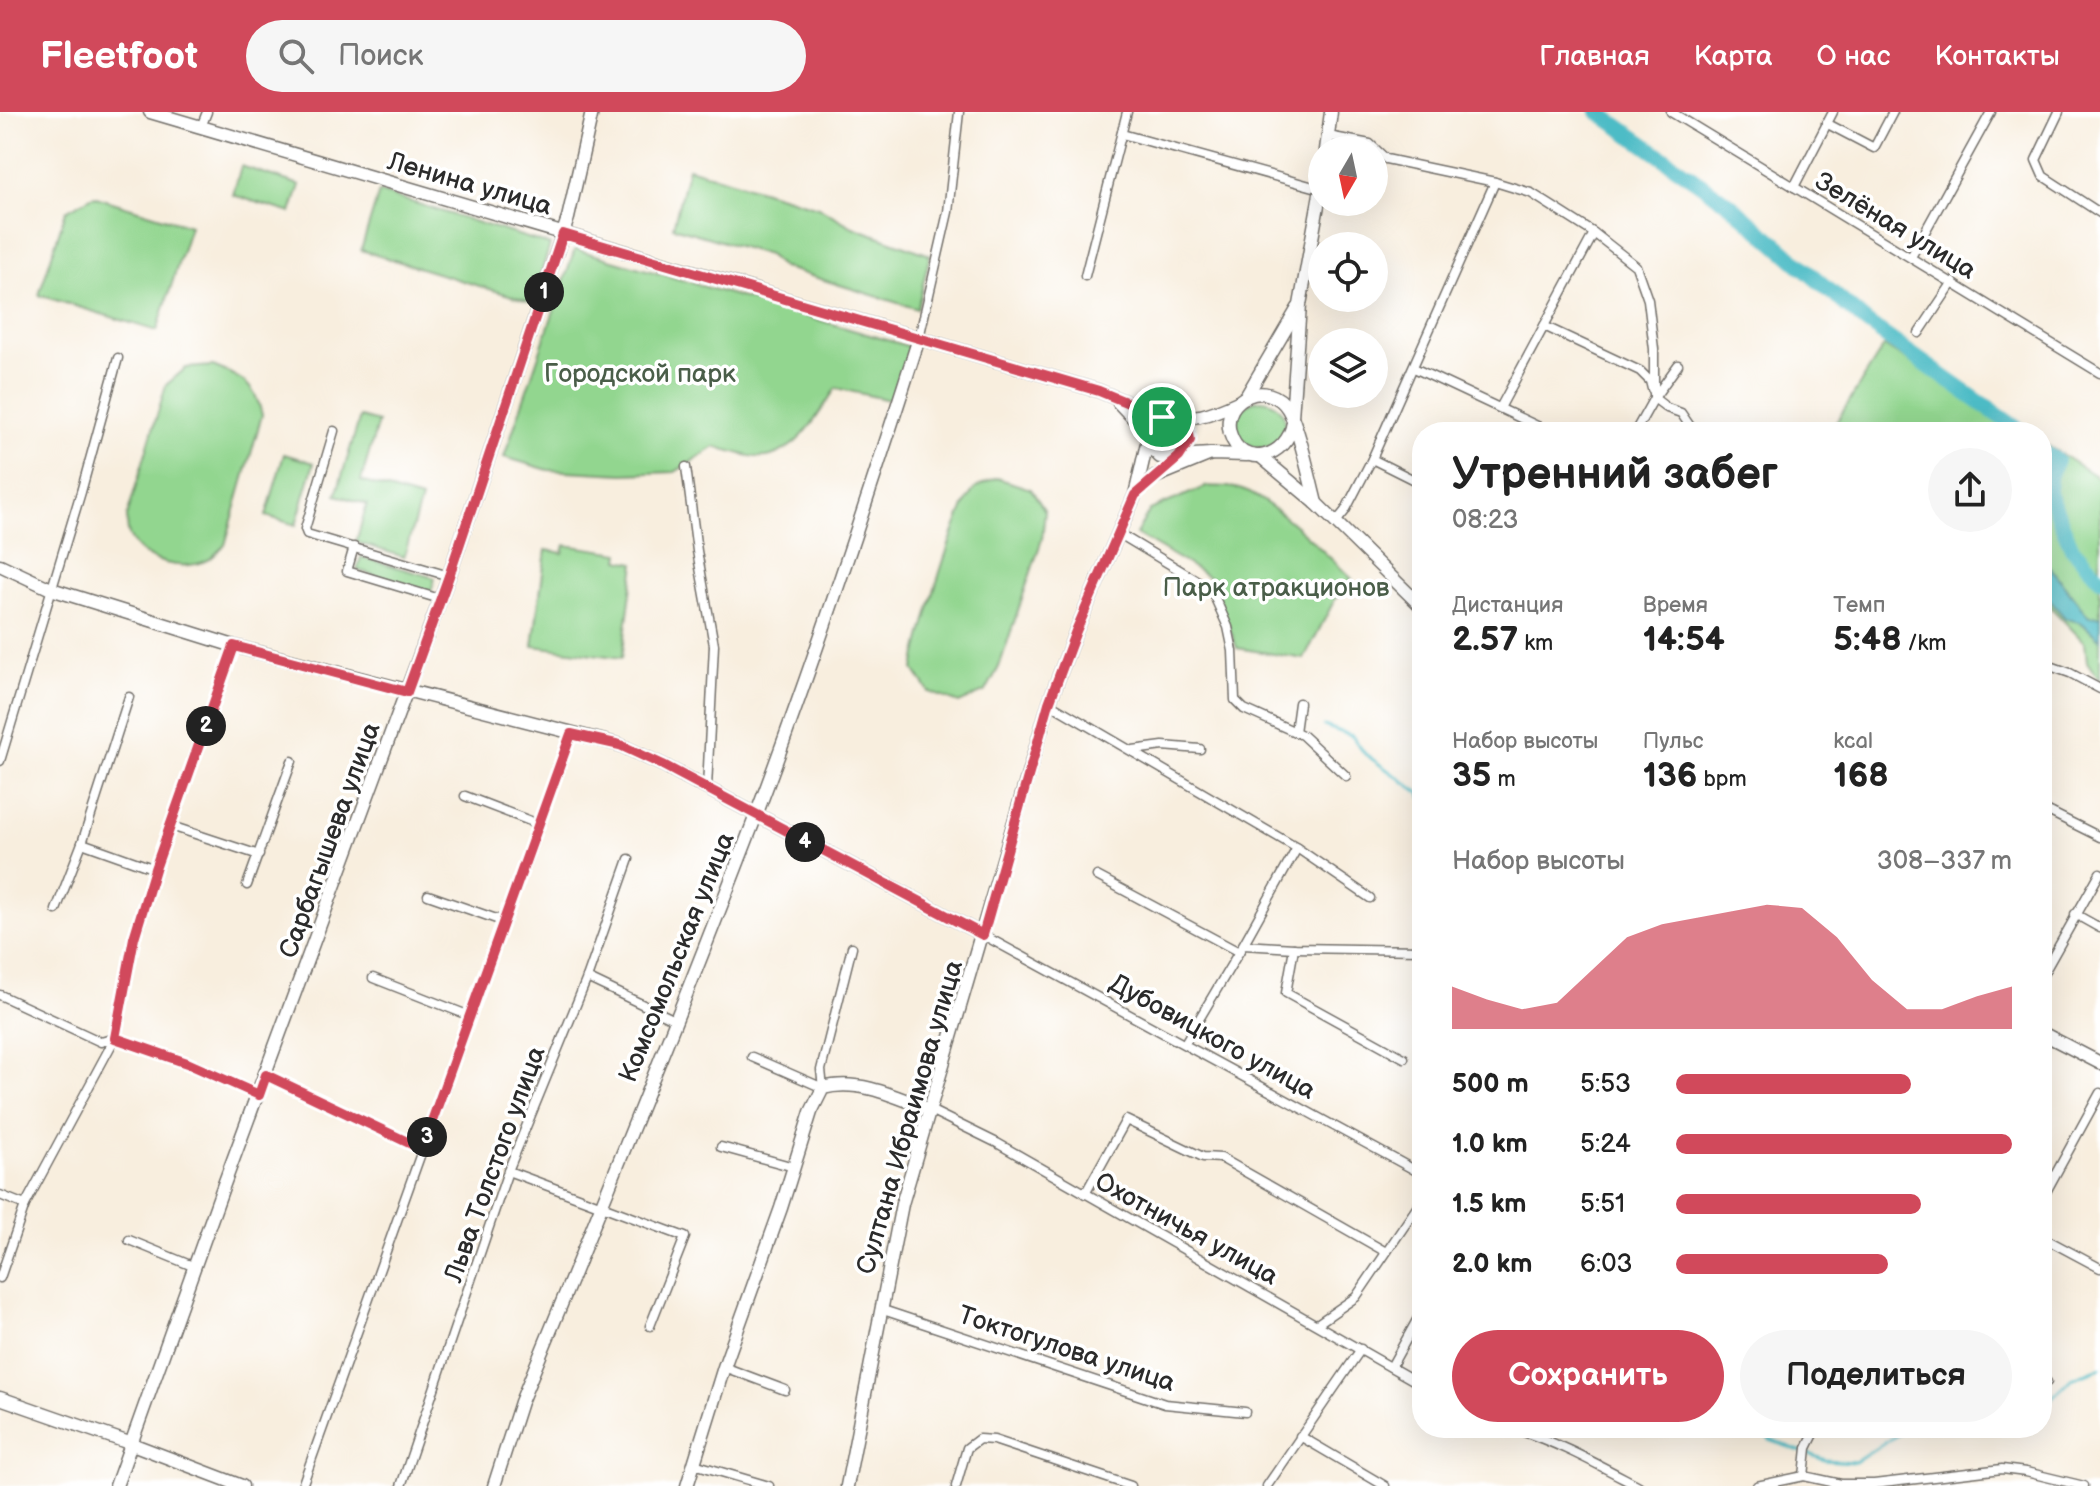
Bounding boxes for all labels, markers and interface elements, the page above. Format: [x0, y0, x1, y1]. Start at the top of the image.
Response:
search box [246, 20, 806, 92]
text: Fleetfoot [40, 34, 198, 79]
icon: search [274, 34, 318, 78]
text: Поиск [338, 38, 424, 74]
text: Главная [1539, 40, 1650, 73]
text: Карта [1694, 40, 1773, 73]
text: О нас [1817, 40, 1890, 73]
text: Контакты [1934, 40, 2060, 73]
north arrow [1308, 136, 1388, 216]
map controls [1308, 136, 1388, 408]
street label: Ленина улица [383, 146, 555, 223]
street label: Зелёная улица [1809, 166, 1981, 287]
button: locate [1308, 232, 1388, 312]
pin: 1 [524, 272, 564, 312]
text: 1 [539, 278, 549, 305]
button: layers [1308, 328, 1388, 408]
park label: Городской парк [544, 359, 736, 390]
pin [1128, 383, 1196, 451]
icon: arrive [1140, 395, 1184, 439]
text: Утренний забег [1452, 448, 1778, 501]
button: share [1928, 448, 2012, 532]
text: 08:23 [1452, 505, 1519, 536]
park label: Парк атракционов [1163, 573, 1390, 604]
text: Дистанция [1452, 592, 1563, 619]
text: Время [1643, 592, 1708, 619]
text: Темп [1833, 592, 1886, 619]
text: 2.57 [1452, 619, 1518, 660]
text: 14:54 [1643, 619, 1725, 660]
text: 5:48 [1833, 619, 1902, 660]
text: km [1518, 630, 1553, 657]
text: /km [1902, 630, 1946, 657]
pin: 2 [186, 706, 226, 746]
text: 2 [199, 712, 213, 739]
street label: Сарбагышева улица [273, 718, 387, 963]
text: Набор высоты [1452, 728, 1598, 755]
text: Пульс [1643, 728, 1703, 755]
text: kcal [1833, 728, 1873, 755]
text: 35 [1452, 755, 1491, 796]
text: 136 [1643, 755, 1697, 796]
text: 168 [1833, 755, 1889, 796]
text: m [1491, 766, 1516, 793]
text: bpm [1697, 766, 1747, 793]
pin: 4 [785, 822, 825, 862]
street label: Комсомольская улица [613, 828, 742, 1087]
text: 4 [799, 828, 811, 855]
text: Набор высоты [1452, 846, 1625, 877]
text: 308–337 m [1877, 846, 2012, 877]
street label: Султана Ибраимова улица [851, 957, 970, 1278]
street label: Дубовицкого улица [1104, 968, 1321, 1107]
street label: Льва Толстого улица [438, 1042, 552, 1288]
text: 500 m [1452, 1069, 1529, 1100]
text: 5:53 [1580, 1069, 1631, 1100]
pin: 3 [407, 1117, 447, 1157]
text: 3 [421, 1123, 433, 1150]
text: 1.0 km [1452, 1129, 1528, 1160]
text: 5:24 [1580, 1129, 1631, 1160]
street label: Охотничья улица [1089, 1166, 1283, 1292]
text: 1.5 km [1452, 1189, 1527, 1220]
text: 5:51 [1580, 1189, 1625, 1220]
text: 2.0 km [1452, 1249, 1532, 1280]
text: 6:03 [1580, 1249, 1632, 1280]
street label: Токтогулова улица [954, 1300, 1179, 1399]
button: Сохранить [1452, 1330, 1724, 1422]
button: Поделиться [1740, 1330, 2012, 1422]

